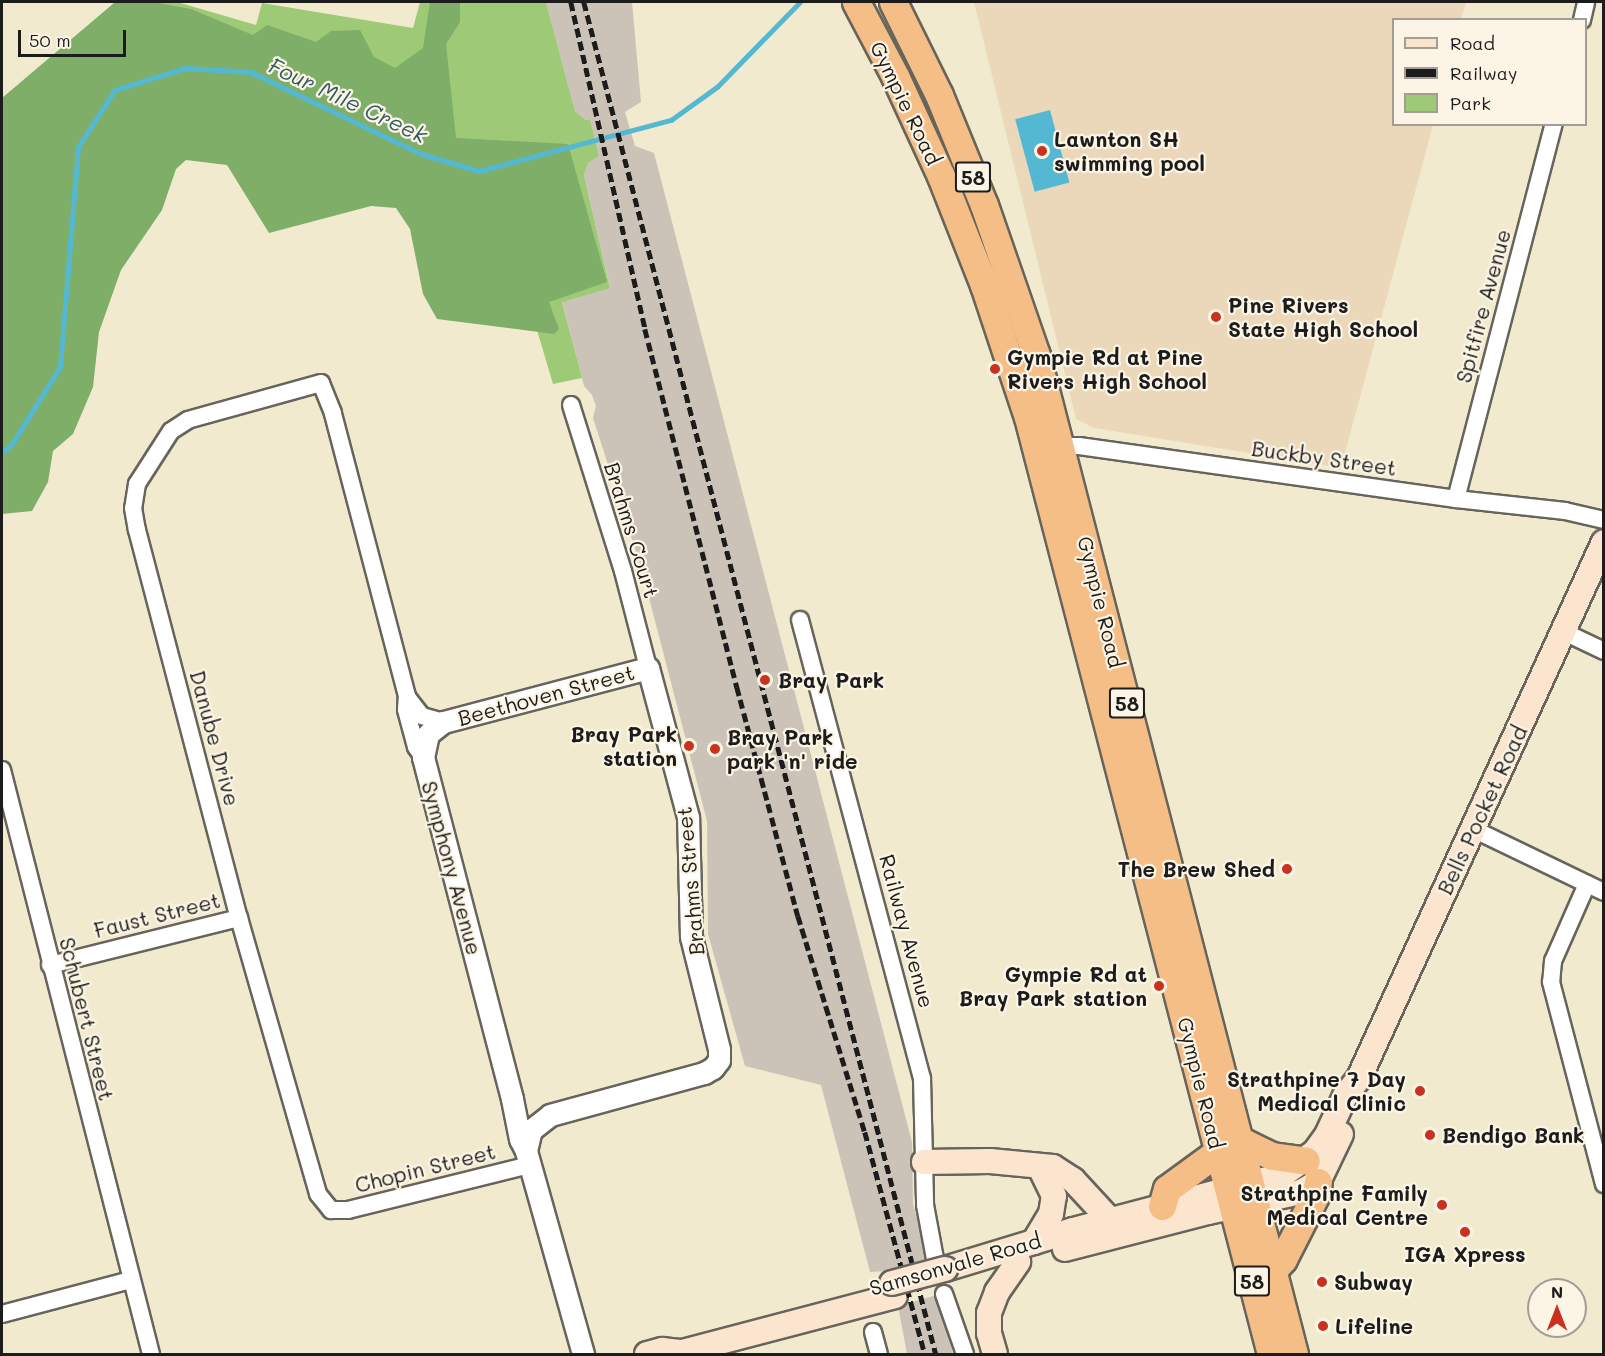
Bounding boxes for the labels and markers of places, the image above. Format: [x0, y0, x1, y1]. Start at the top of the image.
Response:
place label: Lawnton SH swimming pool [1054, 126, 1205, 176]
marker: Lawnton SH swimming pool [1035, 144, 1049, 158]
place label: Pine Rivers State High School [1228, 292, 1418, 342]
marker: Pine Rivers State High School [1209, 310, 1223, 324]
place label: Gympie Rd at Pine Rivers High School [1007, 344, 1207, 394]
marker: Gympie Rd at Pine Rivers High School [988, 362, 1002, 376]
place label: Bray Park [778, 667, 884, 693]
marker: Bray Park [756, 671, 774, 689]
place label: Bray Park station [571, 721, 677, 771]
place label: Bray Park park 'n' ride [727, 724, 858, 774]
marker: Bray Park station [682, 739, 696, 753]
marker: Bray Park park 'n' ride [708, 742, 722, 756]
place label: The Brew Shed [1118, 856, 1275, 882]
marker: The Brew Shed [1280, 862, 1294, 876]
place label: Gympie Rd at Bray Park station [959, 961, 1147, 1011]
marker: Gympie Rd at Bray Park station [1152, 979, 1166, 993]
place label: Strathpine 7 Day Medical Clinic [1227, 1066, 1406, 1116]
marker: Strathpine 7 Day Medical Clinic [1411, 1082, 1429, 1100]
place label: Bendigo Bank [1442, 1122, 1584, 1148]
marker: Bendigo Bank [1423, 1128, 1437, 1142]
place label: Strathpine Family Medical Centre [1241, 1180, 1428, 1230]
marker: Strathpine Family Medical Centre [1433, 1196, 1451, 1214]
marker: IGA Xpress [1458, 1225, 1472, 1239]
place label: IGA Xpress [1404, 1241, 1526, 1267]
place label: Subway [1334, 1269, 1413, 1295]
marker: Subway [1315, 1275, 1329, 1289]
place label: Lifeline [1335, 1313, 1413, 1339]
marker: Lifeline [1316, 1319, 1330, 1333]

